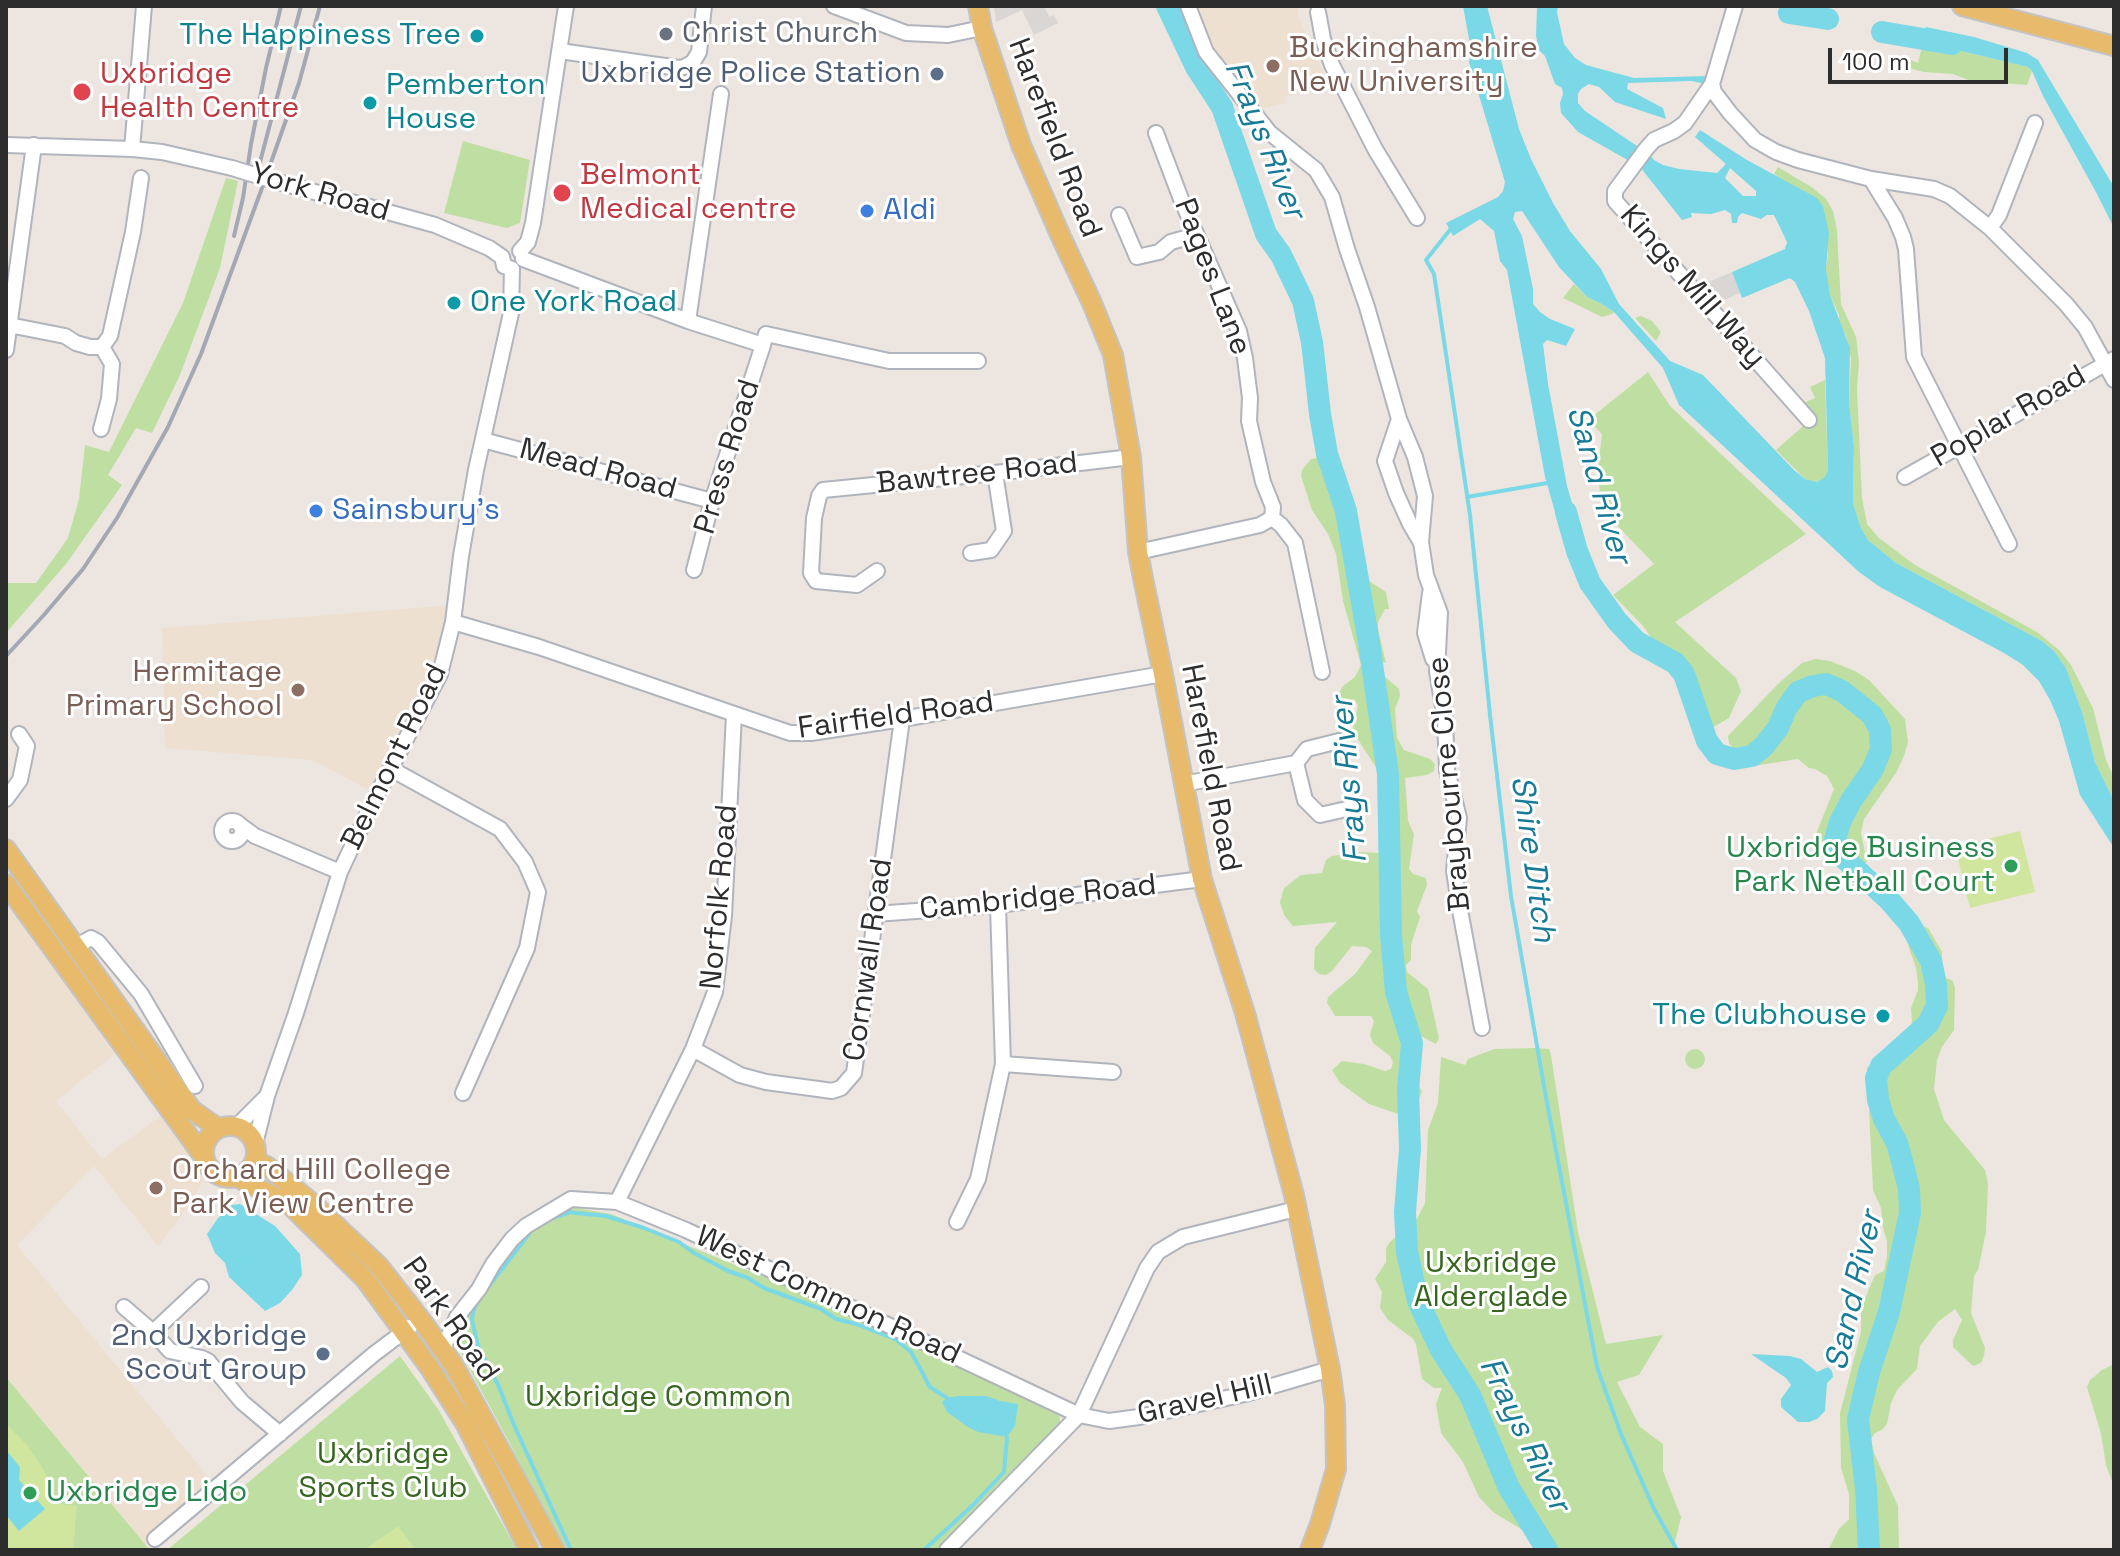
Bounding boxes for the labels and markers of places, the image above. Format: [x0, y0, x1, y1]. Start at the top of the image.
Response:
place label: Christ Church [682, 16, 878, 52]
place label: The Happiness Tree [179, 18, 461, 54]
marker: Christ Church [657, 25, 675, 43]
marker: The Happiness Tree [468, 27, 486, 45]
place label: Buckinghamshire New University [1289, 31, 1538, 102]
place label: Uxbridge Police Station [581, 56, 921, 92]
place label: Uxbridge Health Centre [100, 57, 299, 128]
marker: Buckinghamshire New University [1264, 57, 1282, 75]
marker: Uxbridge Police Station [928, 65, 946, 83]
place label: Pemberton House [386, 68, 546, 138]
marker: Uxbridge Health Centre [71, 81, 93, 103]
marker: Pemberton House [361, 94, 379, 112]
place label: Belmont Medical centre [580, 158, 797, 228]
marker: Belmont Medical centre [551, 182, 573, 204]
place label: Aldi [883, 193, 936, 229]
marker: Aldi [858, 202, 876, 220]
place label: One York Road [470, 285, 677, 321]
marker: One York Road [445, 294, 463, 312]
place label: Sainsbury's [332, 493, 500, 529]
marker: Sainsbury's [307, 502, 325, 520]
place label: Hermitage Primary School [66, 655, 282, 726]
marker: Hermitage Primary School [289, 681, 307, 699]
place label: Uxbridge Business Park Netball Court [1726, 831, 1995, 902]
marker: Uxbridge Business Park Netball Court [2002, 857, 2020, 875]
place label: The Clubhouse [1652, 998, 1867, 1034]
marker: The Clubhouse [1874, 1007, 1892, 1025]
place label: Orchard Hill College Park View Centre [172, 1153, 451, 1224]
marker: Orchard Hill College Park View Centre [147, 1179, 165, 1197]
place label: 2nd Uxbridge Scout Group [111, 1319, 307, 1390]
marker: 2nd Uxbridge Scout Group [314, 1345, 332, 1363]
place label: Uxbridge Lido [46, 1475, 247, 1511]
marker: Uxbridge Lido [21, 1484, 39, 1502]

